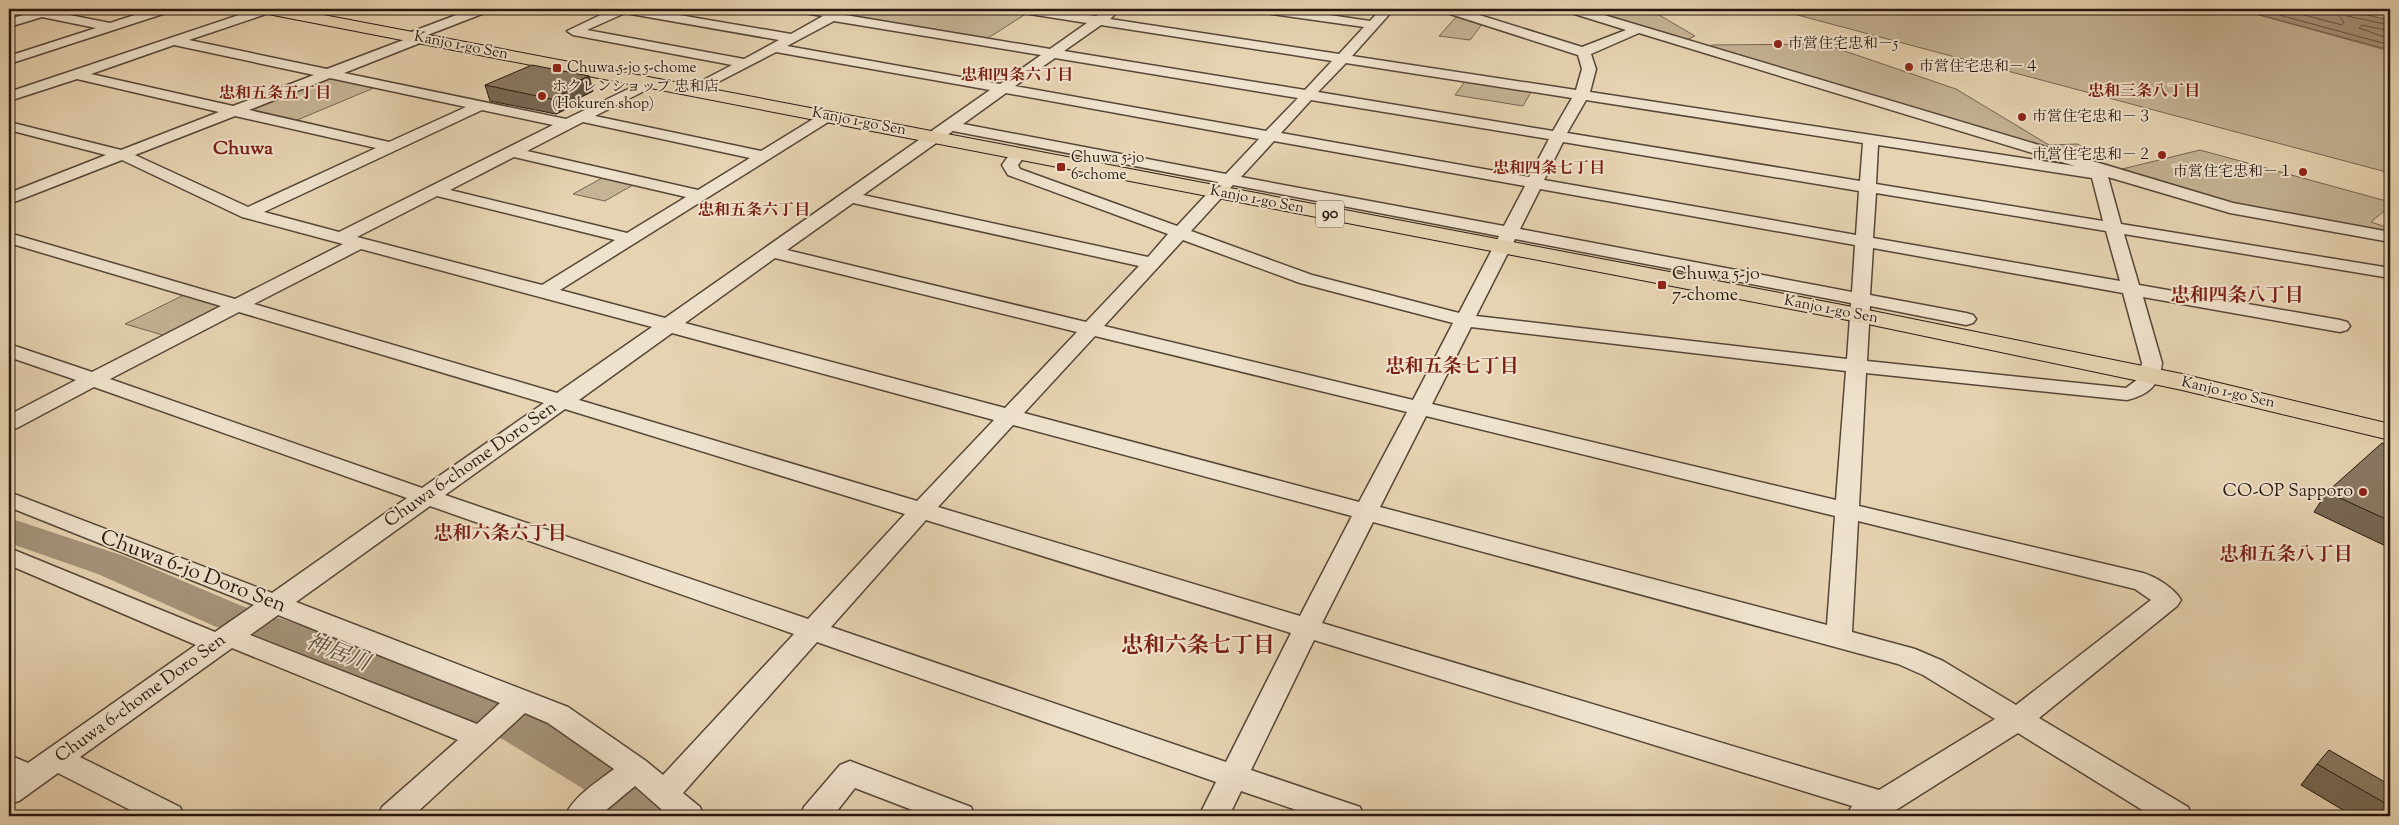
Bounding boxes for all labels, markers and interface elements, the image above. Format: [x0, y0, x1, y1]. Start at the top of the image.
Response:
street label: Kanjo 1-go Sen [412, 27, 510, 65]
place label: 市営住宅忠和－5 [1788, 34, 1898, 55]
marker: 市営住宅忠和－5 [1772, 38, 1784, 50]
place label: 市営住宅忠和－４ [1919, 57, 2039, 78]
place label: Chuwa 5-jo 5-chome [567, 58, 696, 79]
marker: 市営住宅忠和－４ [1903, 61, 1915, 73]
marker: Chuwa 5-jo 5-chome [551, 62, 563, 74]
district label: 忠和四条六丁目 [961, 65, 1073, 88]
place label: ホクレンショップ 忠和店 (Hokuren shop) [552, 77, 719, 115]
district label: 忠和三条八丁目 [2088, 81, 2200, 104]
district label: 忠和五条五丁目 [219, 83, 331, 106]
marker: ホクレンショップ 忠和店 (Hokuren shop) [536, 90, 548, 102]
street label: Kanjo 1-go Sen [810, 103, 908, 141]
place label: 市営住宅忠和－３ [2032, 107, 2152, 128]
marker: 市営住宅忠和－３ [2016, 111, 2028, 123]
district label: Chuwa [213, 136, 273, 163]
place label: 市営住宅忠和－２ [2032, 145, 2152, 166]
place label: Chuwa 5-jo 6-chome [1071, 148, 1144, 186]
marker: 市営住宅忠和－２ [2156, 149, 2168, 161]
district label: 忠和四条七丁目 [1493, 158, 1605, 181]
marker: Chuwa 5-jo 6-chome [1055, 161, 1067, 173]
place label: 市営住宅忠和－１ [2173, 162, 2293, 183]
marker: 市営住宅忠和－１ [2297, 166, 2309, 178]
street label: Kanjo 1-go Sen [1208, 181, 1306, 219]
district label: 忠和五条六丁目 [698, 200, 810, 223]
road number: 90 [1316, 200, 1344, 228]
place label: Chuwa 5-jo 7-chome [1672, 262, 1760, 309]
marker: Chuwa 5-jo 7-chome [1656, 279, 1668, 291]
district label: 忠和四条八丁目 [2170, 283, 2304, 310]
street label: Kanjo 1-go Sen [1782, 291, 1880, 329]
district label: 忠和五条七丁目 [1385, 354, 1519, 381]
street label: Kanjo 1-go Sen [2179, 372, 2277, 414]
street label: Chuwa 6-chome Doro Sen [379, 395, 563, 535]
place label: CO-OP Sapporo [2223, 479, 2353, 505]
marker: CO-OP Sapporo [2357, 486, 2369, 498]
district label: 忠和六条六丁目 [433, 521, 567, 548]
street label: Chuwa 6-jo Doro Sen [96, 523, 290, 621]
district label: 忠和五条八丁目 [2219, 542, 2353, 569]
water label: 神居川 [300, 627, 375, 681]
street label: Chuwa 6-chome Doro Sen [50, 628, 232, 770]
district label: 忠和六条七丁目 [1121, 631, 1275, 663]

